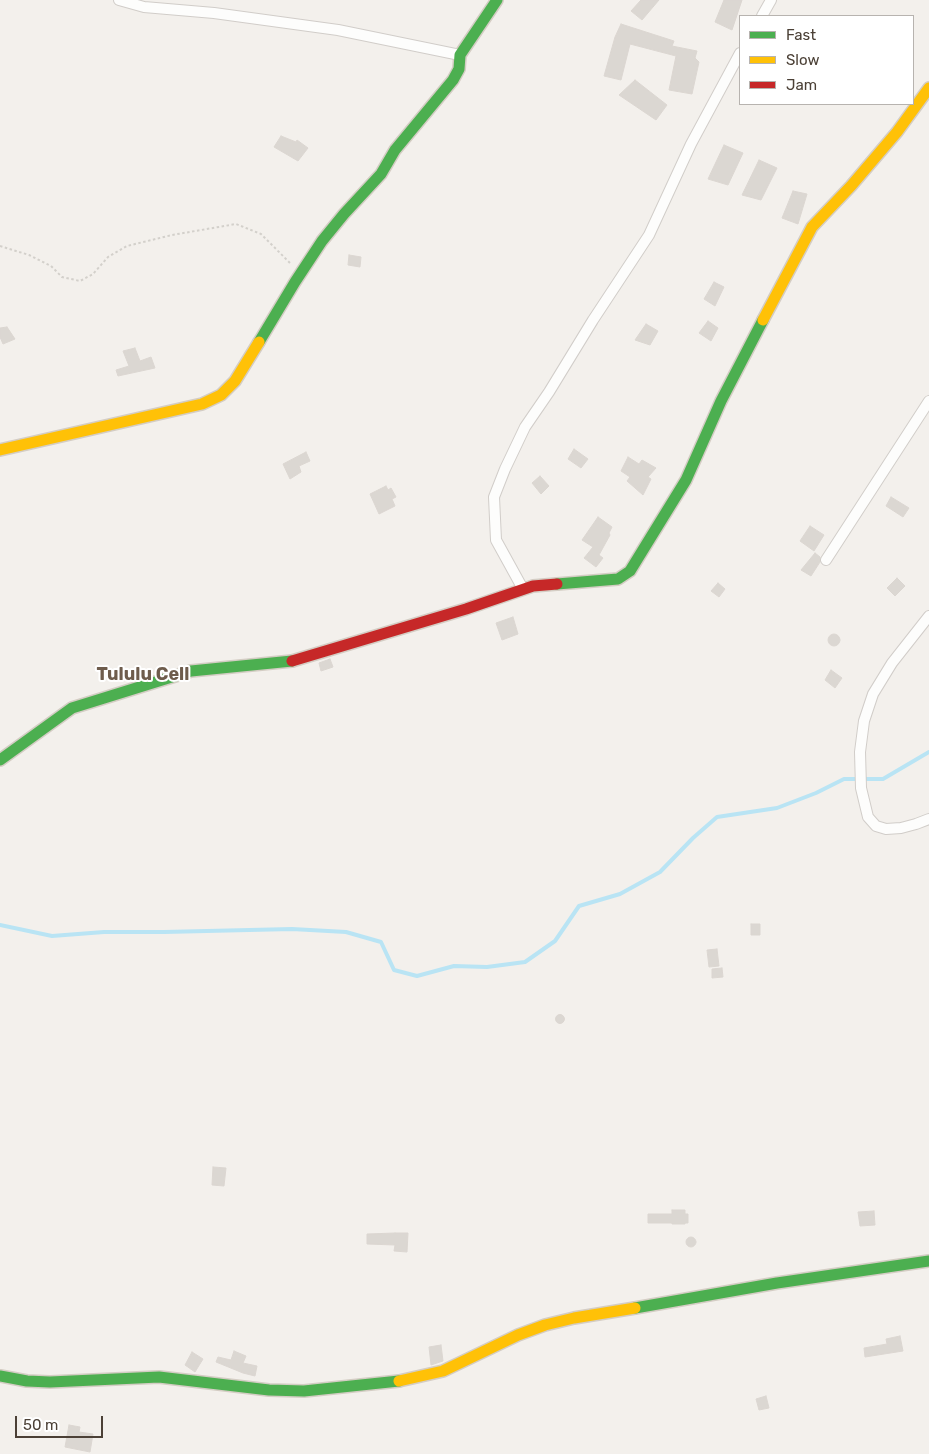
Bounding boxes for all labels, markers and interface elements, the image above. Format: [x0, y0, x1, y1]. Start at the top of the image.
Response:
legend [739, 15, 914, 105]
text: Fast [786, 26, 816, 44]
text: Slow [786, 51, 819, 69]
text: Jam [786, 76, 817, 94]
district label: Tululu Cell [97, 664, 189, 686]
scale bar [18, 1406, 105, 1438]
text: 50 m [23, 1416, 58, 1434]

